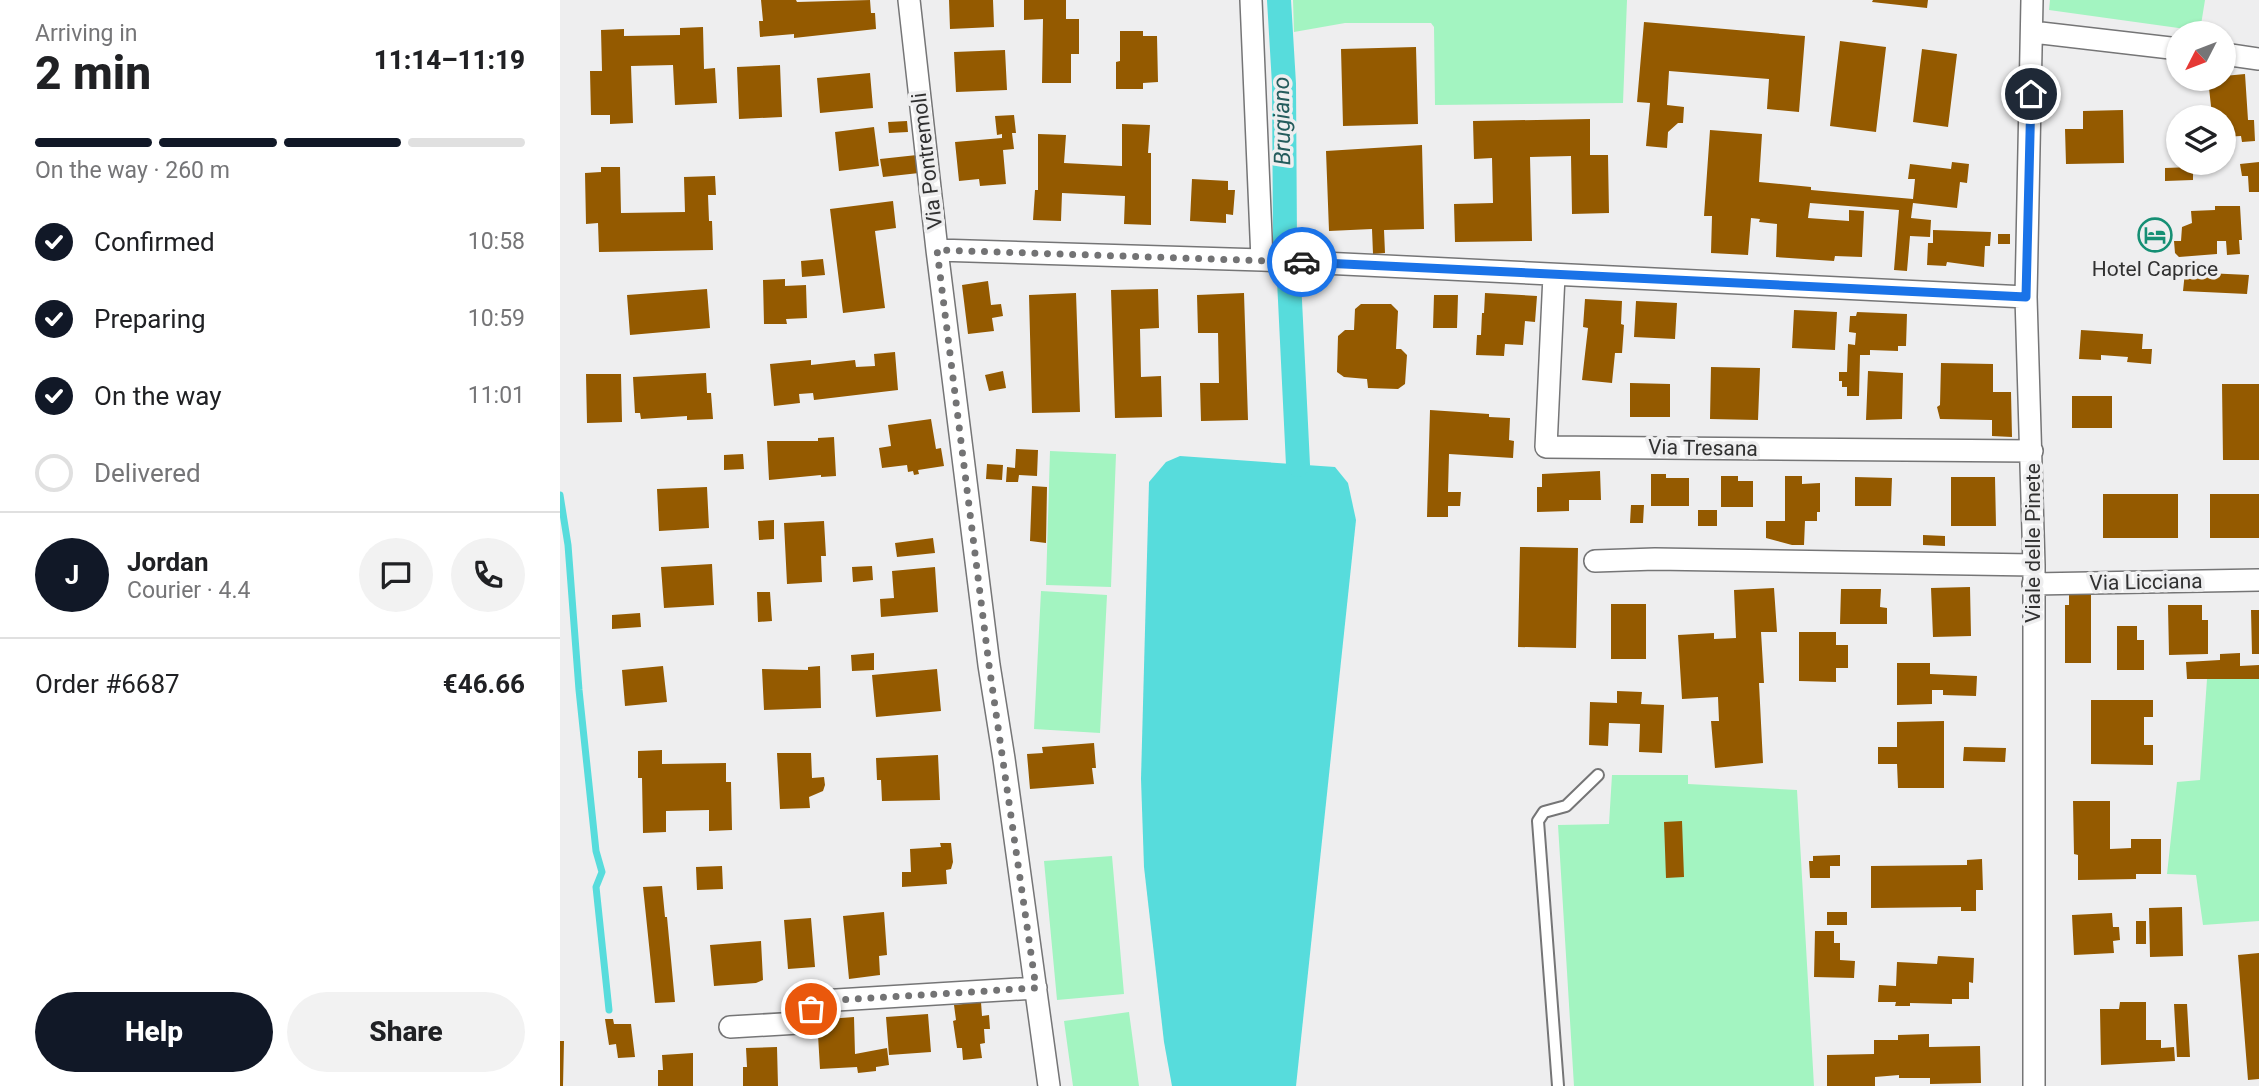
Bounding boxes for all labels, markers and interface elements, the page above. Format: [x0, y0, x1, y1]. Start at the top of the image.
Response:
text: Arriving in [35, 20, 138, 47]
north arrow [2166, 21, 2236, 91]
map controls [2166, 21, 2236, 175]
text: 11:14–11:19 [374, 45, 525, 75]
text: 2 min [35, 46, 151, 100]
pin [2001, 64, 2061, 124]
icon: home [2012, 75, 2050, 113]
water label: Brugiano [1268, 76, 1296, 166]
street label: Via Pontremoli [907, 91, 947, 231]
button: layers [2166, 105, 2236, 175]
text: On the way · 260 m [35, 157, 230, 184]
hotel icon: Hotel Caprice [2136, 216, 2174, 254]
icon: check [35, 223, 73, 261]
text: Confirmed [94, 227, 215, 257]
courier [1267, 227, 1337, 297]
text: 10:58 [468, 228, 525, 255]
icon: car [1283, 243, 1321, 281]
place label: Hotel Caprice [2092, 257, 2218, 281]
icon: check [35, 300, 73, 338]
text: Preparing [94, 304, 206, 334]
text: 10:59 [468, 305, 525, 332]
icon: check [35, 377, 73, 415]
text: On the way [94, 381, 222, 411]
text: 11:01 [468, 382, 525, 409]
street label: Via Tresana [1648, 435, 1758, 461]
text: Delivered [94, 458, 201, 488]
street label: Viale delle Pinete [2021, 463, 2045, 623]
button: chat [359, 538, 433, 612]
button: phone [451, 538, 525, 612]
text: Jordan [127, 547, 209, 577]
text: J [65, 560, 79, 590]
street label: Via Licciana [2089, 569, 2203, 595]
text: Courier · 4.4 [127, 577, 250, 604]
text: Order #6687 [35, 669, 180, 699]
text: €46.66 [443, 669, 525, 699]
pin [781, 979, 841, 1039]
icon: bag [792, 990, 830, 1028]
button: Help [35, 992, 273, 1072]
button: Share [287, 992, 525, 1072]

